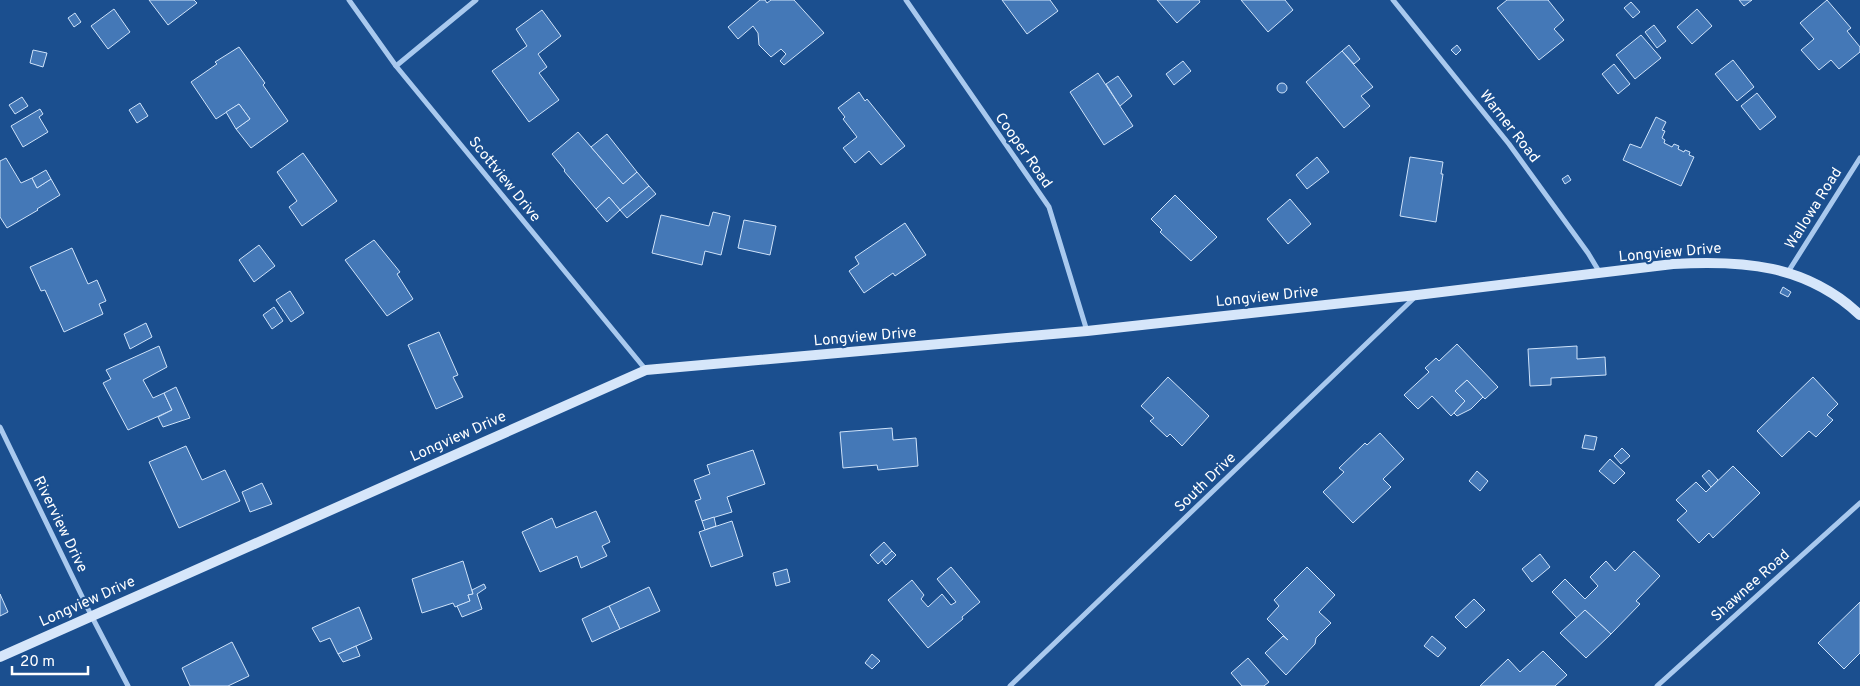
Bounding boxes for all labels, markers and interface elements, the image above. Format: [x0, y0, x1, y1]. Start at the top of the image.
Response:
street label: Warner Road [1475, 87, 1543, 167]
street label: Cooper Road [990, 109, 1056, 192]
street label: Scottview Drive [464, 133, 544, 227]
street label: Wallowa Road [1782, 164, 1847, 253]
street label: Longview Drive [1618, 240, 1722, 267]
street label: Longview Drive [1215, 283, 1319, 312]
street label: Longview Drive [813, 324, 917, 351]
street label: Longview Drive [408, 408, 510, 467]
street label: South Drive [1171, 449, 1241, 517]
street label: Riverview Drive [28, 473, 91, 576]
street label: Shawnee Road [1708, 546, 1794, 626]
street label: Longview Drive [37, 573, 139, 632]
scale bar [12, 644, 89, 676]
text: 20 m [20, 653, 55, 672]

